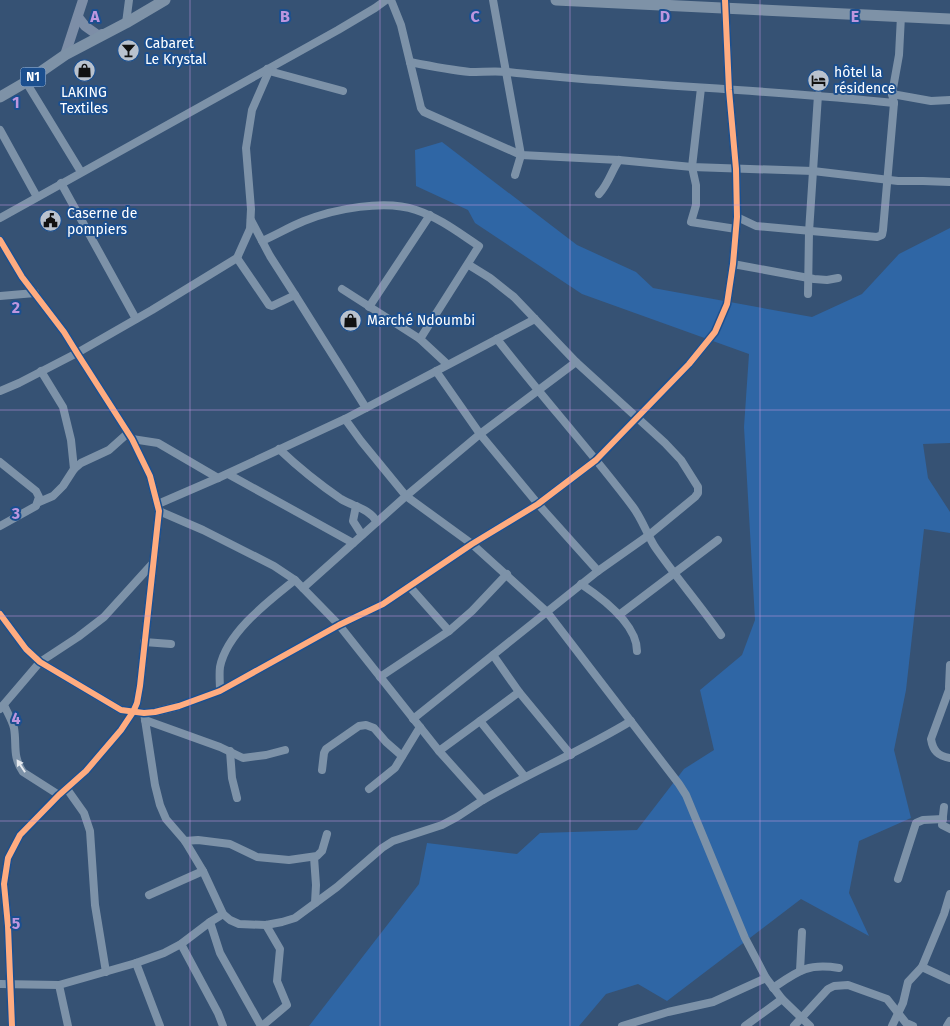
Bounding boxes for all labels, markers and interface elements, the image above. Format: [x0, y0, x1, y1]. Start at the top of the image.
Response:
text: A [89, 7, 100, 26]
text: B [280, 7, 290, 26]
text: C [470, 7, 480, 26]
text: D [660, 7, 670, 26]
text: E [851, 7, 859, 26]
place label: Cabaret Le Krystal [145, 35, 206, 68]
bar icon: Cabaret Le Krystal [117, 39, 141, 63]
shop icon: LAKING Textiles [72, 58, 96, 82]
place label: hôtel la résidence [834, 64, 895, 97]
road number: N1 [20, 68, 46, 86]
hotel icon: hôtel la résidence [806, 68, 830, 92]
place label: LAKING Textiles [60, 84, 108, 117]
text: 1 [12, 93, 20, 112]
place label: Caserne de pompiers [67, 205, 137, 238]
public building icon: Caserne de pompiers [39, 209, 63, 233]
text: 2 [12, 298, 20, 317]
shop icon: Marché Ndoumbi [339, 308, 363, 332]
place label: Marché Ndoumbi [367, 312, 475, 329]
text: 3 [11, 504, 20, 523]
text: 4 [11, 709, 21, 728]
one-way arrow [16, 759, 26, 773]
text: 5 [12, 914, 21, 933]

